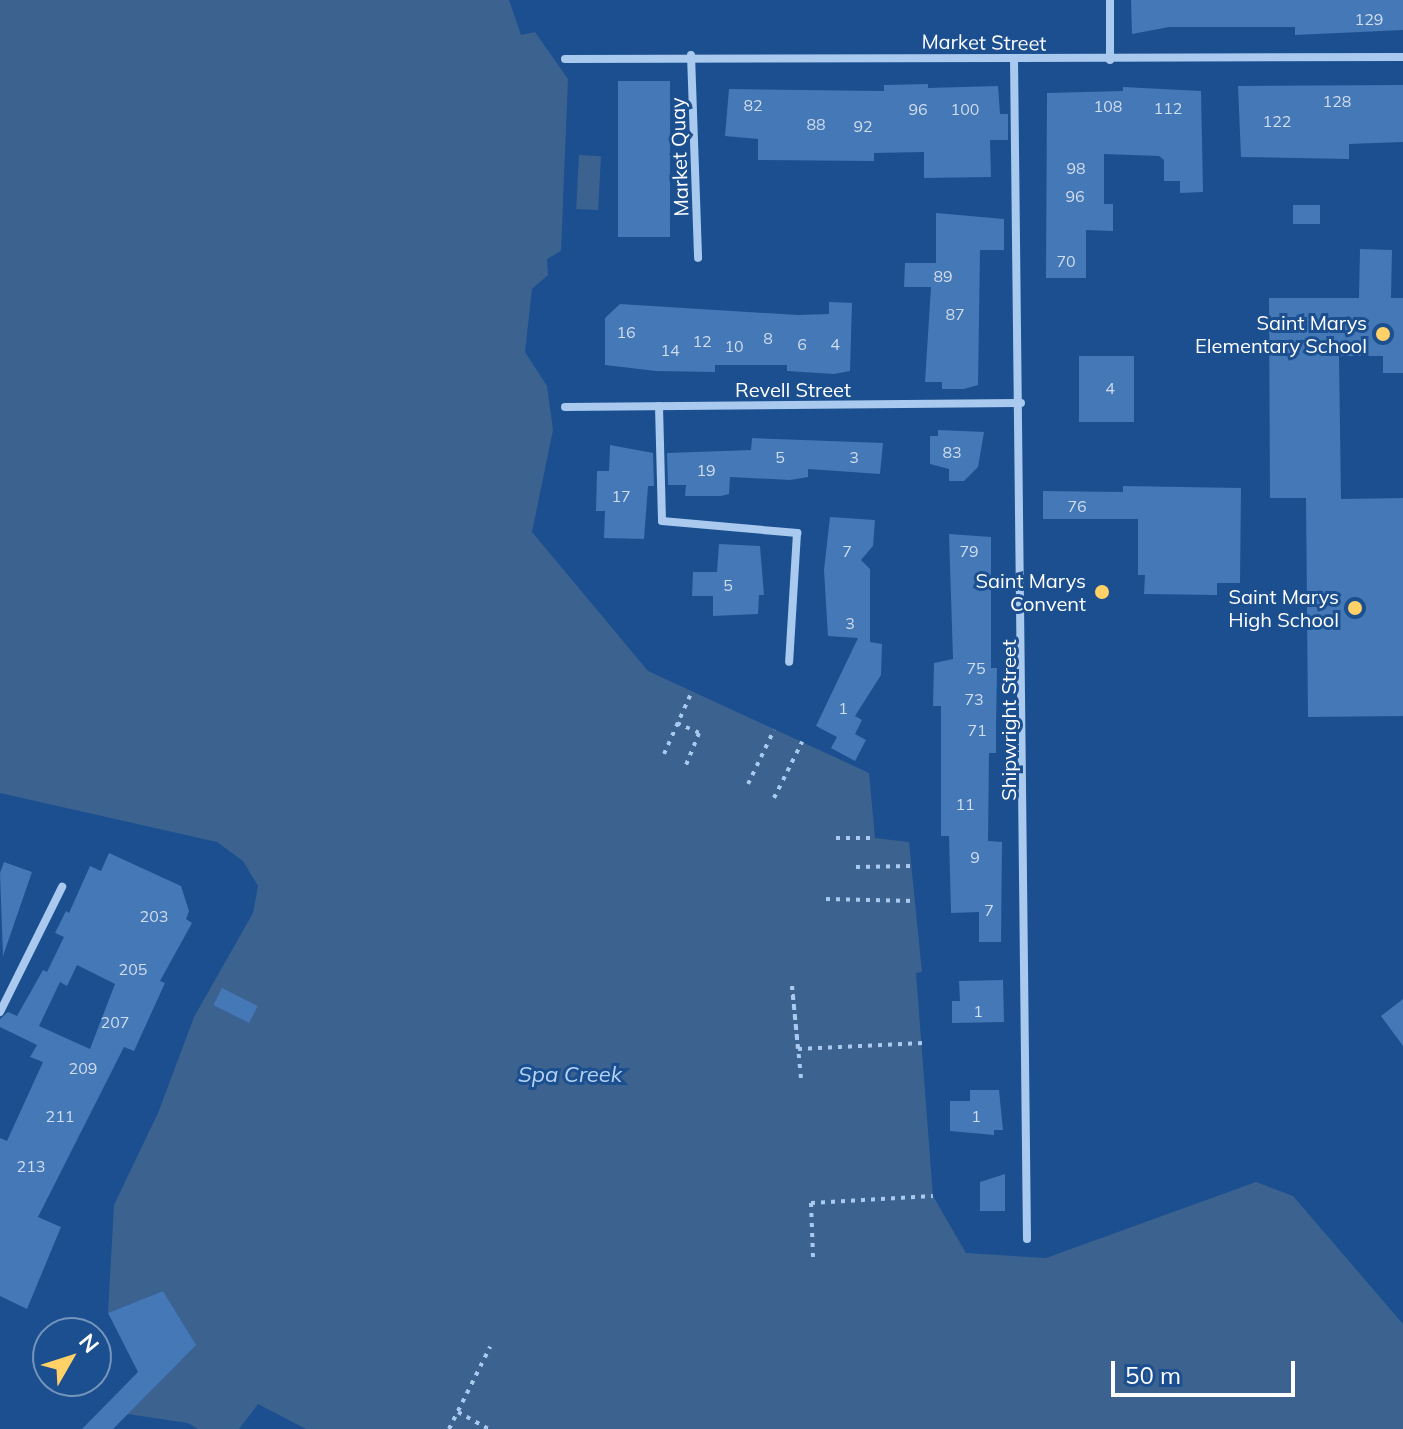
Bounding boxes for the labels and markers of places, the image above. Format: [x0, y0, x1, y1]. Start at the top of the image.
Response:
place label: Saint Marys Elementary School [1195, 310, 1367, 357]
marker: Saint Marys Elementary School [1374, 325, 1392, 343]
place label: Saint Marys Convent [975, 568, 1086, 615]
marker: Saint Marys Convent [1093, 583, 1111, 601]
place label: Saint Marys High School [1228, 584, 1339, 631]
marker: Saint Marys High School [1346, 599, 1364, 617]

